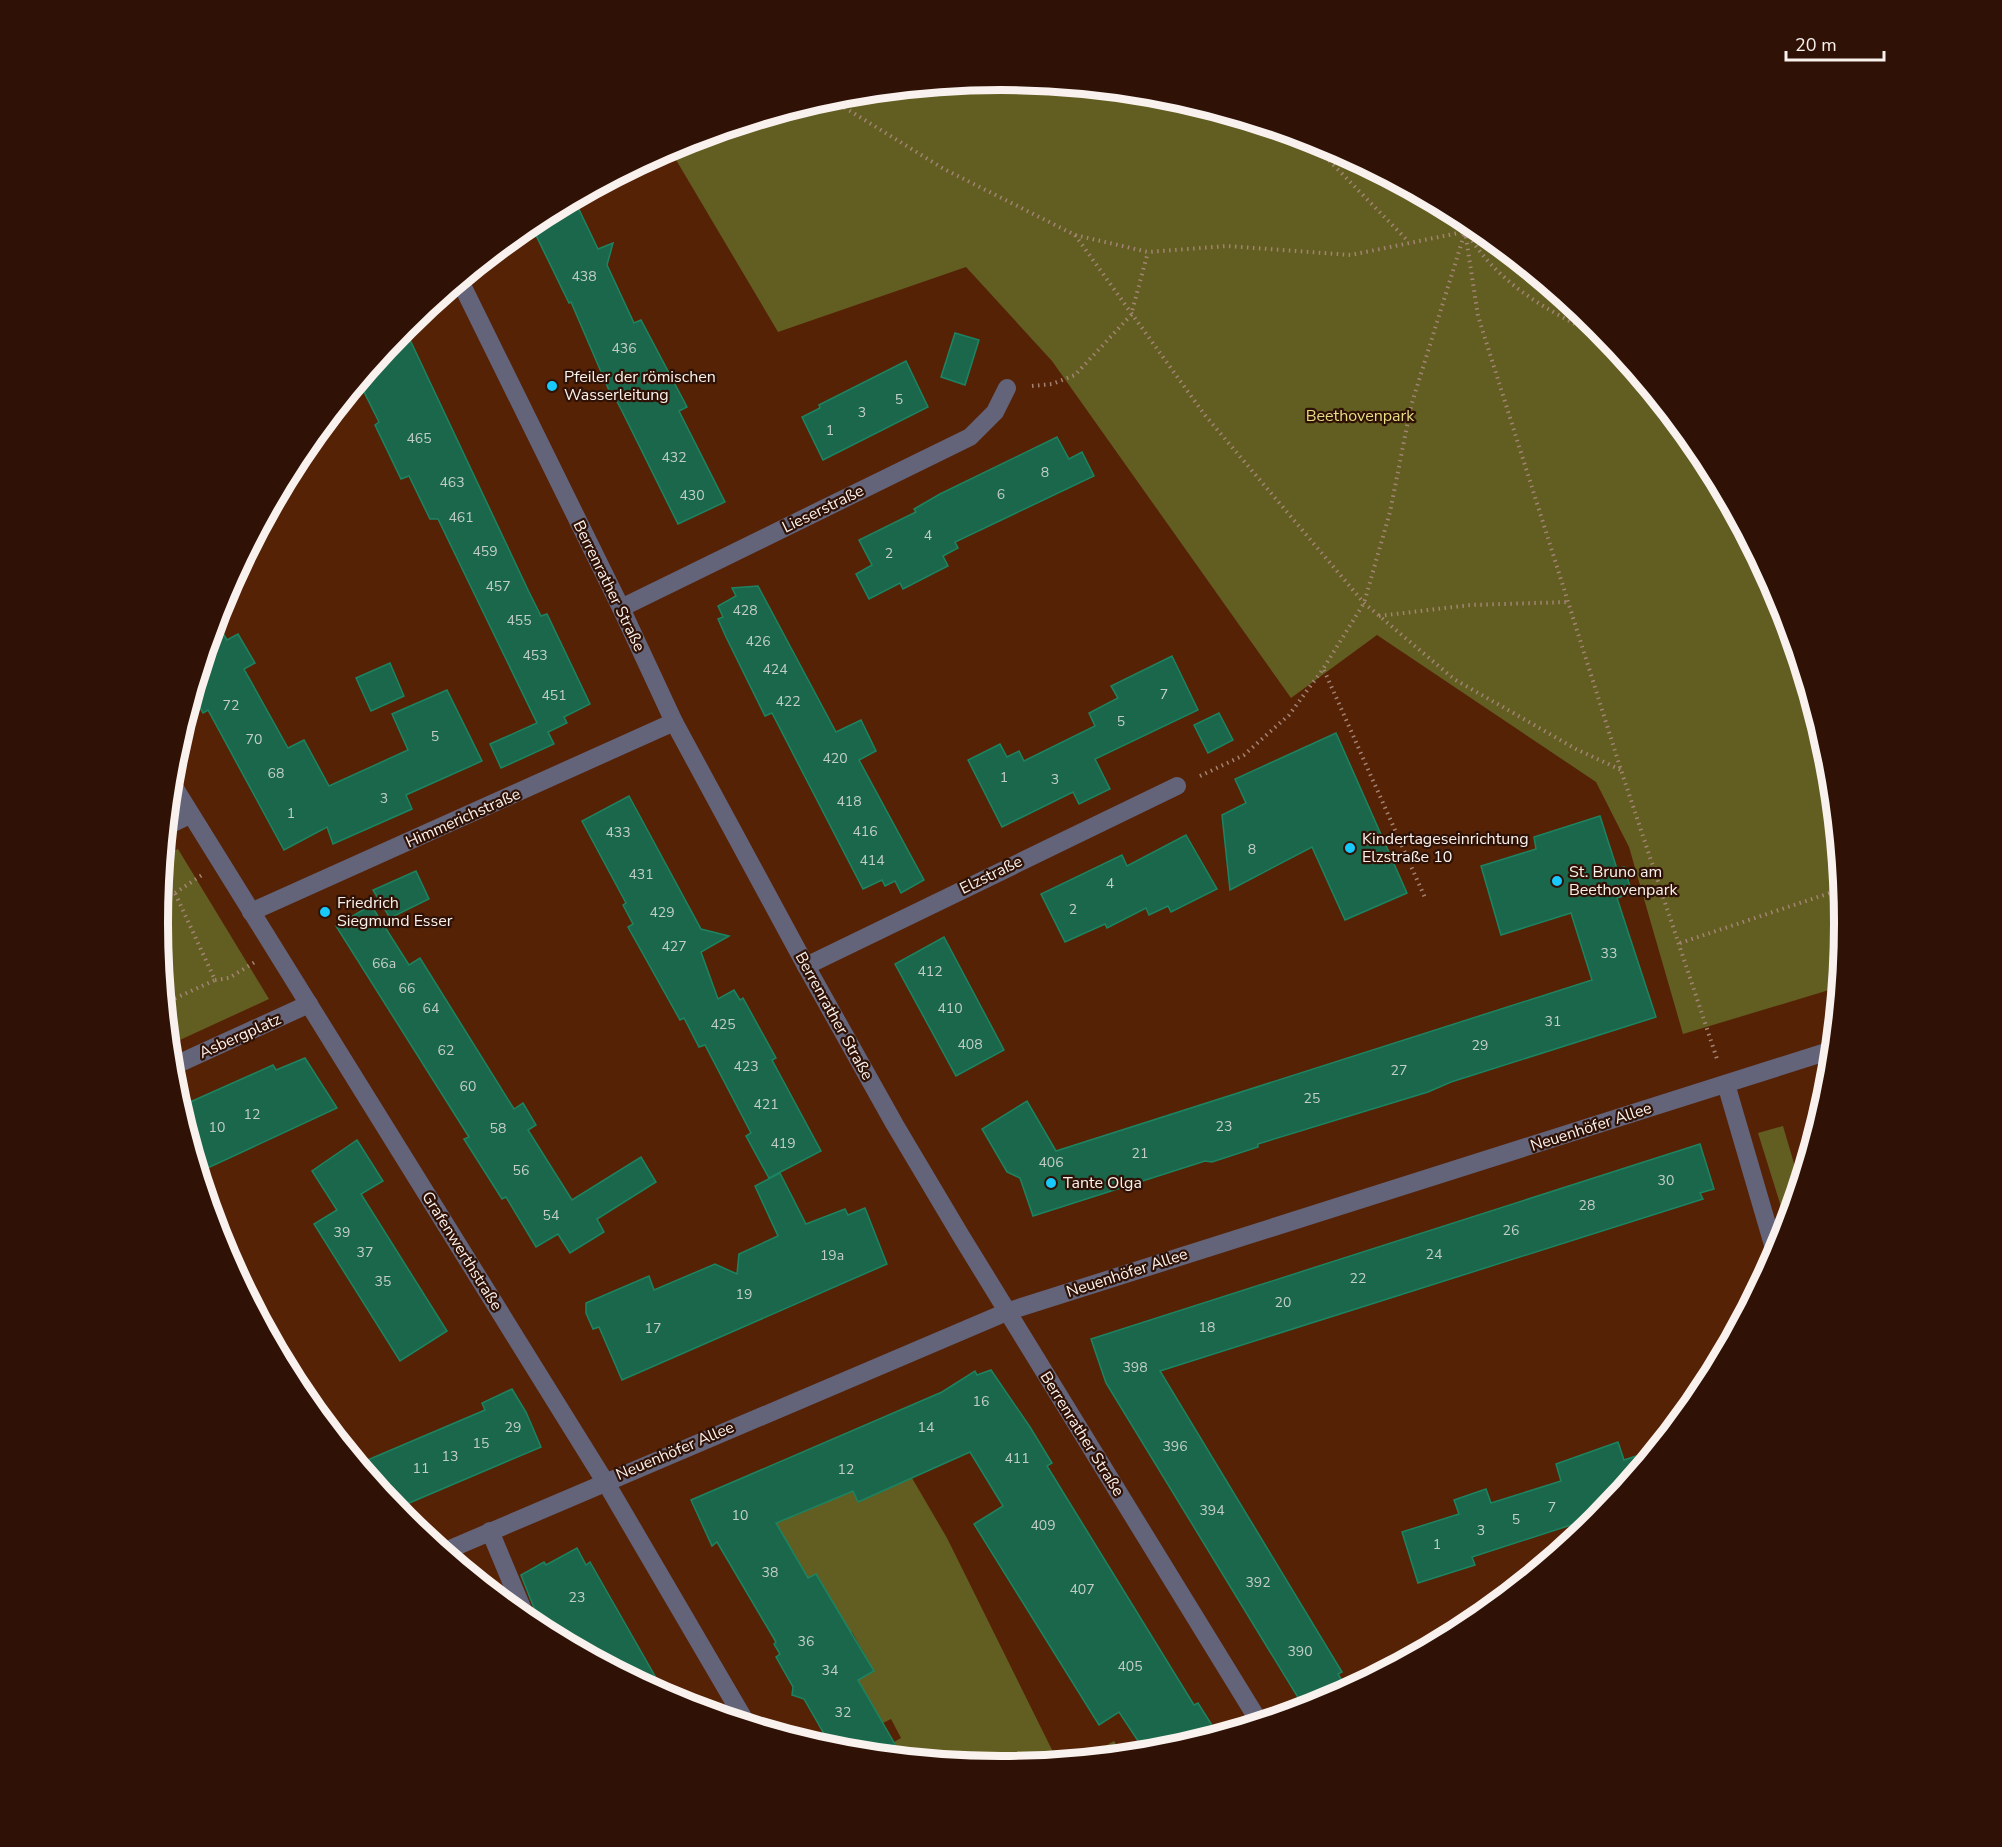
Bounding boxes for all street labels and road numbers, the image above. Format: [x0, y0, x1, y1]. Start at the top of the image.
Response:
street label: Lieserstraße [778, 480, 868, 538]
street label: Berrenrather Straße [568, 517, 650, 655]
street label: Himmerichstraße [402, 783, 524, 853]
street label: Elzstraße [956, 850, 1026, 900]
street label: Berrenrather Straße [790, 948, 878, 1084]
street label: Asbergplatz [195, 1008, 285, 1064]
street label: Neuenhöfer Allee [1528, 1097, 1654, 1157]
street label: Grafenwerthstraße [416, 1187, 508, 1315]
street label: Neuenhöfer Allee [1064, 1243, 1190, 1303]
street label: Berrenrather Straße [1035, 1367, 1129, 1501]
street label: Neuenhöfer Allee [613, 1416, 737, 1486]

